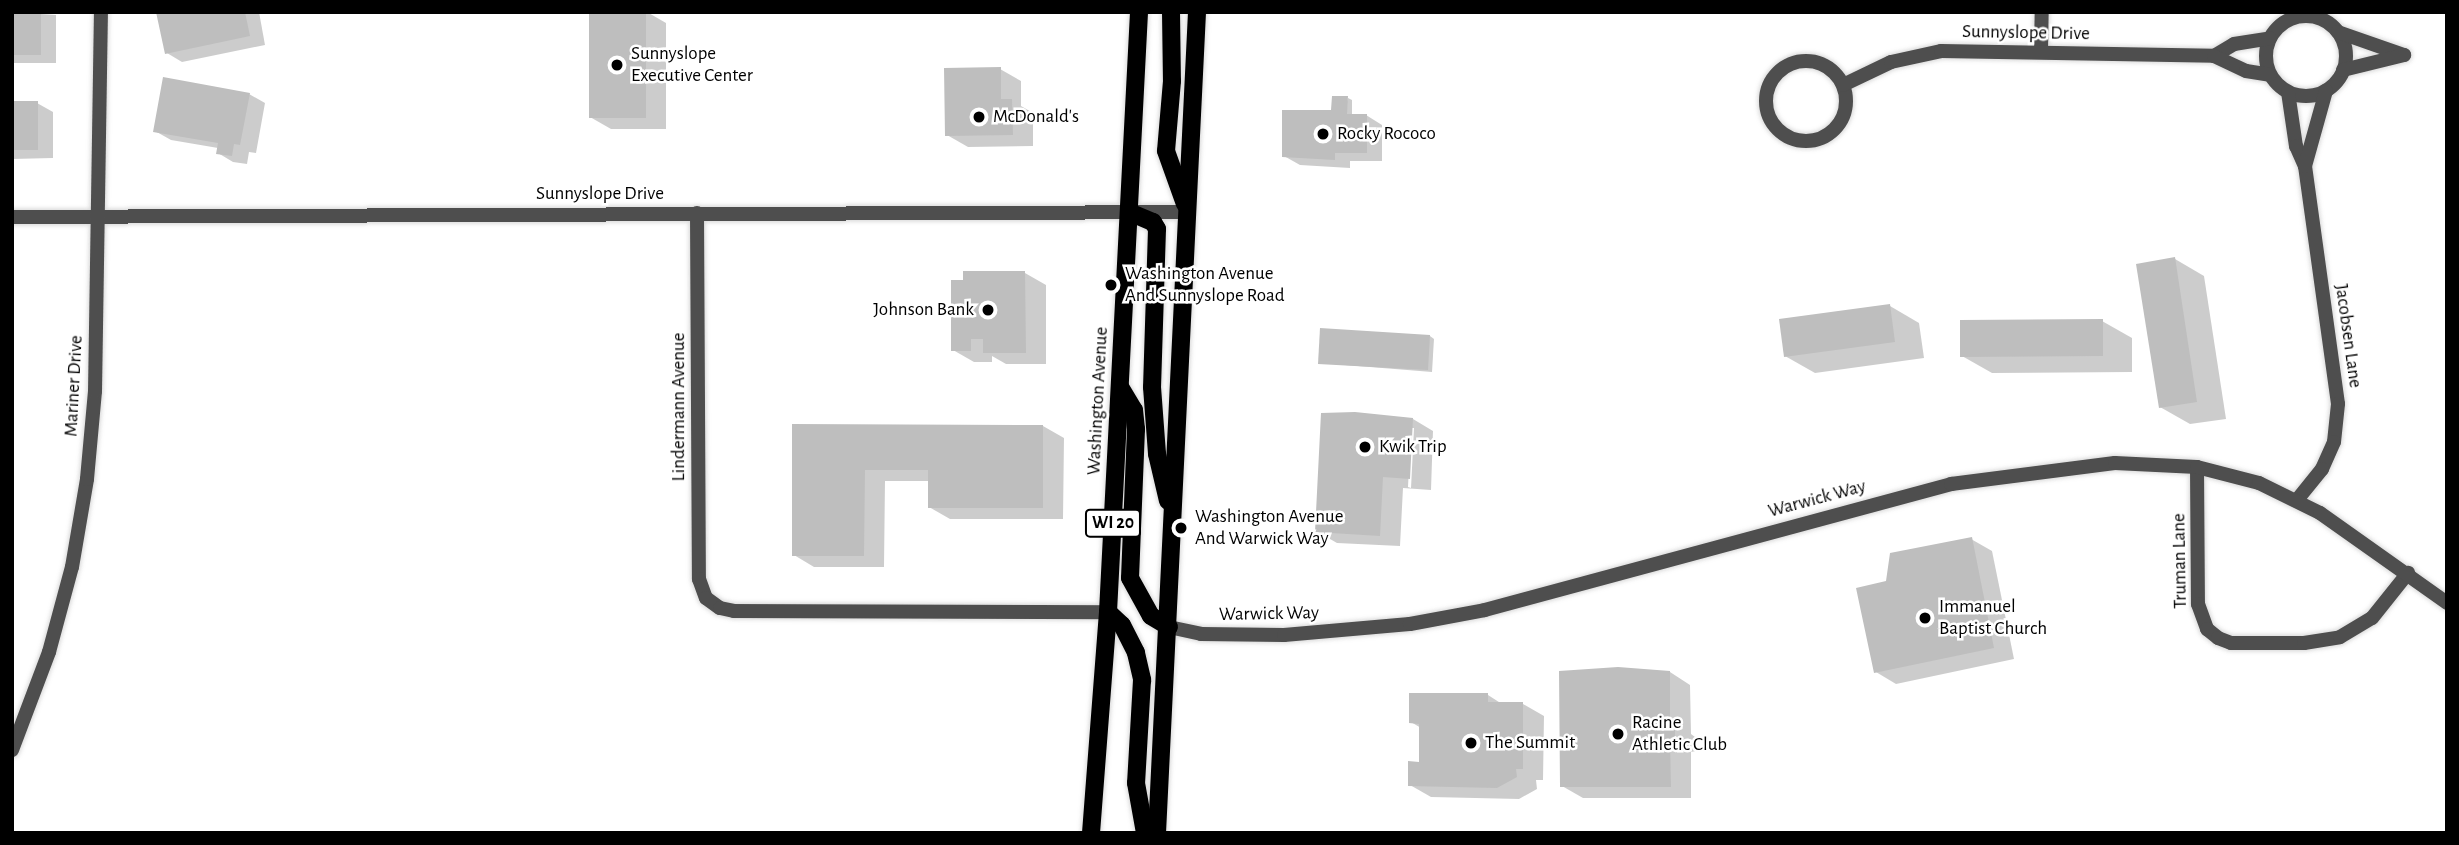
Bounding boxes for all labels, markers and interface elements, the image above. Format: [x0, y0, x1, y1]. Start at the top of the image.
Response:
street label: Sunnyslope Drive [1962, 20, 2090, 46]
place label: Sunnyslope Executive Center [631, 43, 753, 87]
marker: Sunnyslope Executive Center [609, 57, 625, 73]
place label: McDonald's [993, 106, 1079, 128]
marker: McDonald's [971, 109, 987, 125]
place label: Rocky Rococo [1337, 123, 1436, 145]
marker: Rocky Rococo [1315, 126, 1331, 142]
street label: Sunnyslope Drive [536, 183, 664, 205]
place label: Washington Avenue And Sunnyslope Road [1125, 263, 1285, 307]
marker: Washington Avenue And Sunnyslope Road [1103, 277, 1119, 293]
street label: Jacobsen Lane [2329, 283, 2367, 389]
place label: Johnson Bank [873, 299, 974, 321]
marker: Johnson Bank [980, 302, 996, 318]
street label: Washington Avenue [1083, 326, 1113, 476]
street label: Lindermann Avenue [668, 333, 690, 481]
street label: Mariner Drive [60, 335, 88, 437]
place label: Kwik Trip [1379, 436, 1447, 458]
marker: Kwik Trip [1357, 439, 1373, 455]
street label: Warwick Way [1766, 475, 1868, 523]
place label: Washington Avenue And Warwick Way [1195, 506, 1344, 550]
road number: WI 20 [1083, 508, 1143, 538]
street label: Truman Lane [2168, 513, 2192, 609]
marker: Washington Avenue And Warwick Way [1173, 520, 1189, 536]
place label: Immanuel Baptist Church [1939, 596, 2047, 640]
street label: Warwick Way [1219, 602, 1319, 626]
marker: Immanuel Baptist Church [1917, 610, 1933, 626]
place label: Racine Athletic Club [1632, 712, 1727, 756]
marker: Racine Athletic Club [1610, 726, 1626, 742]
place label: The Summit [1485, 732, 1575, 754]
marker: The Summit [1463, 735, 1479, 751]

